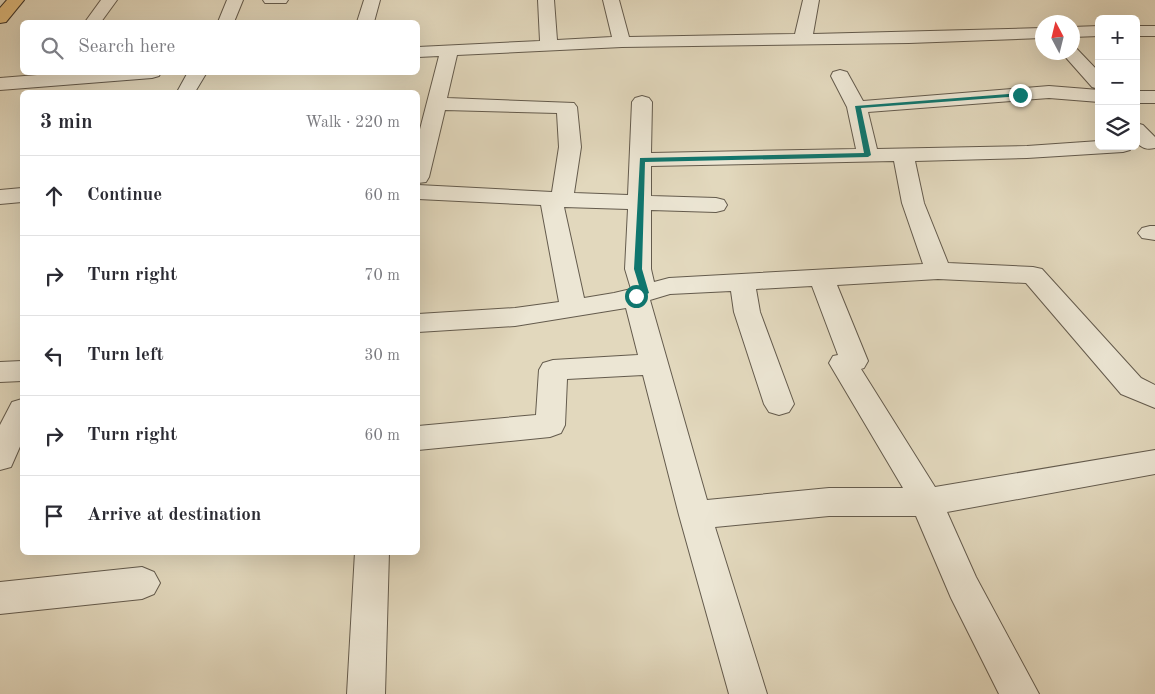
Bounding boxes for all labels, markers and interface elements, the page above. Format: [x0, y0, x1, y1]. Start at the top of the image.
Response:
north arrow [1035, 15, 1080, 60]
map controls [1095, 15, 1140, 150]
button: + [1095, 15, 1140, 60]
search box [20, 20, 420, 75]
icon: search [38, 34, 66, 62]
text: Search here [78, 38, 175, 57]
button: − [1095, 60, 1140, 105]
route end [1009, 84, 1032, 107]
button: layers [1095, 105, 1140, 150]
text: 3 min [40, 112, 93, 133]
text: Walk · 220 m [305, 115, 400, 131]
icon: ahead [40, 182, 68, 210]
text: Continue [87, 186, 162, 205]
text: 60 m [364, 188, 400, 204]
icon: right [40, 262, 68, 290]
text: Turn right [87, 266, 177, 285]
text: 70 m [364, 268, 400, 284]
route start [625, 285, 648, 308]
icon: left [40, 342, 68, 370]
text: Turn left [87, 346, 164, 365]
text: 30 m [364, 348, 400, 364]
icon: right [40, 422, 68, 450]
text: Turn right [87, 426, 177, 445]
text: 60 m [364, 428, 400, 444]
icon: arrive [40, 502, 68, 530]
text: Arrive at destination [87, 506, 261, 525]

